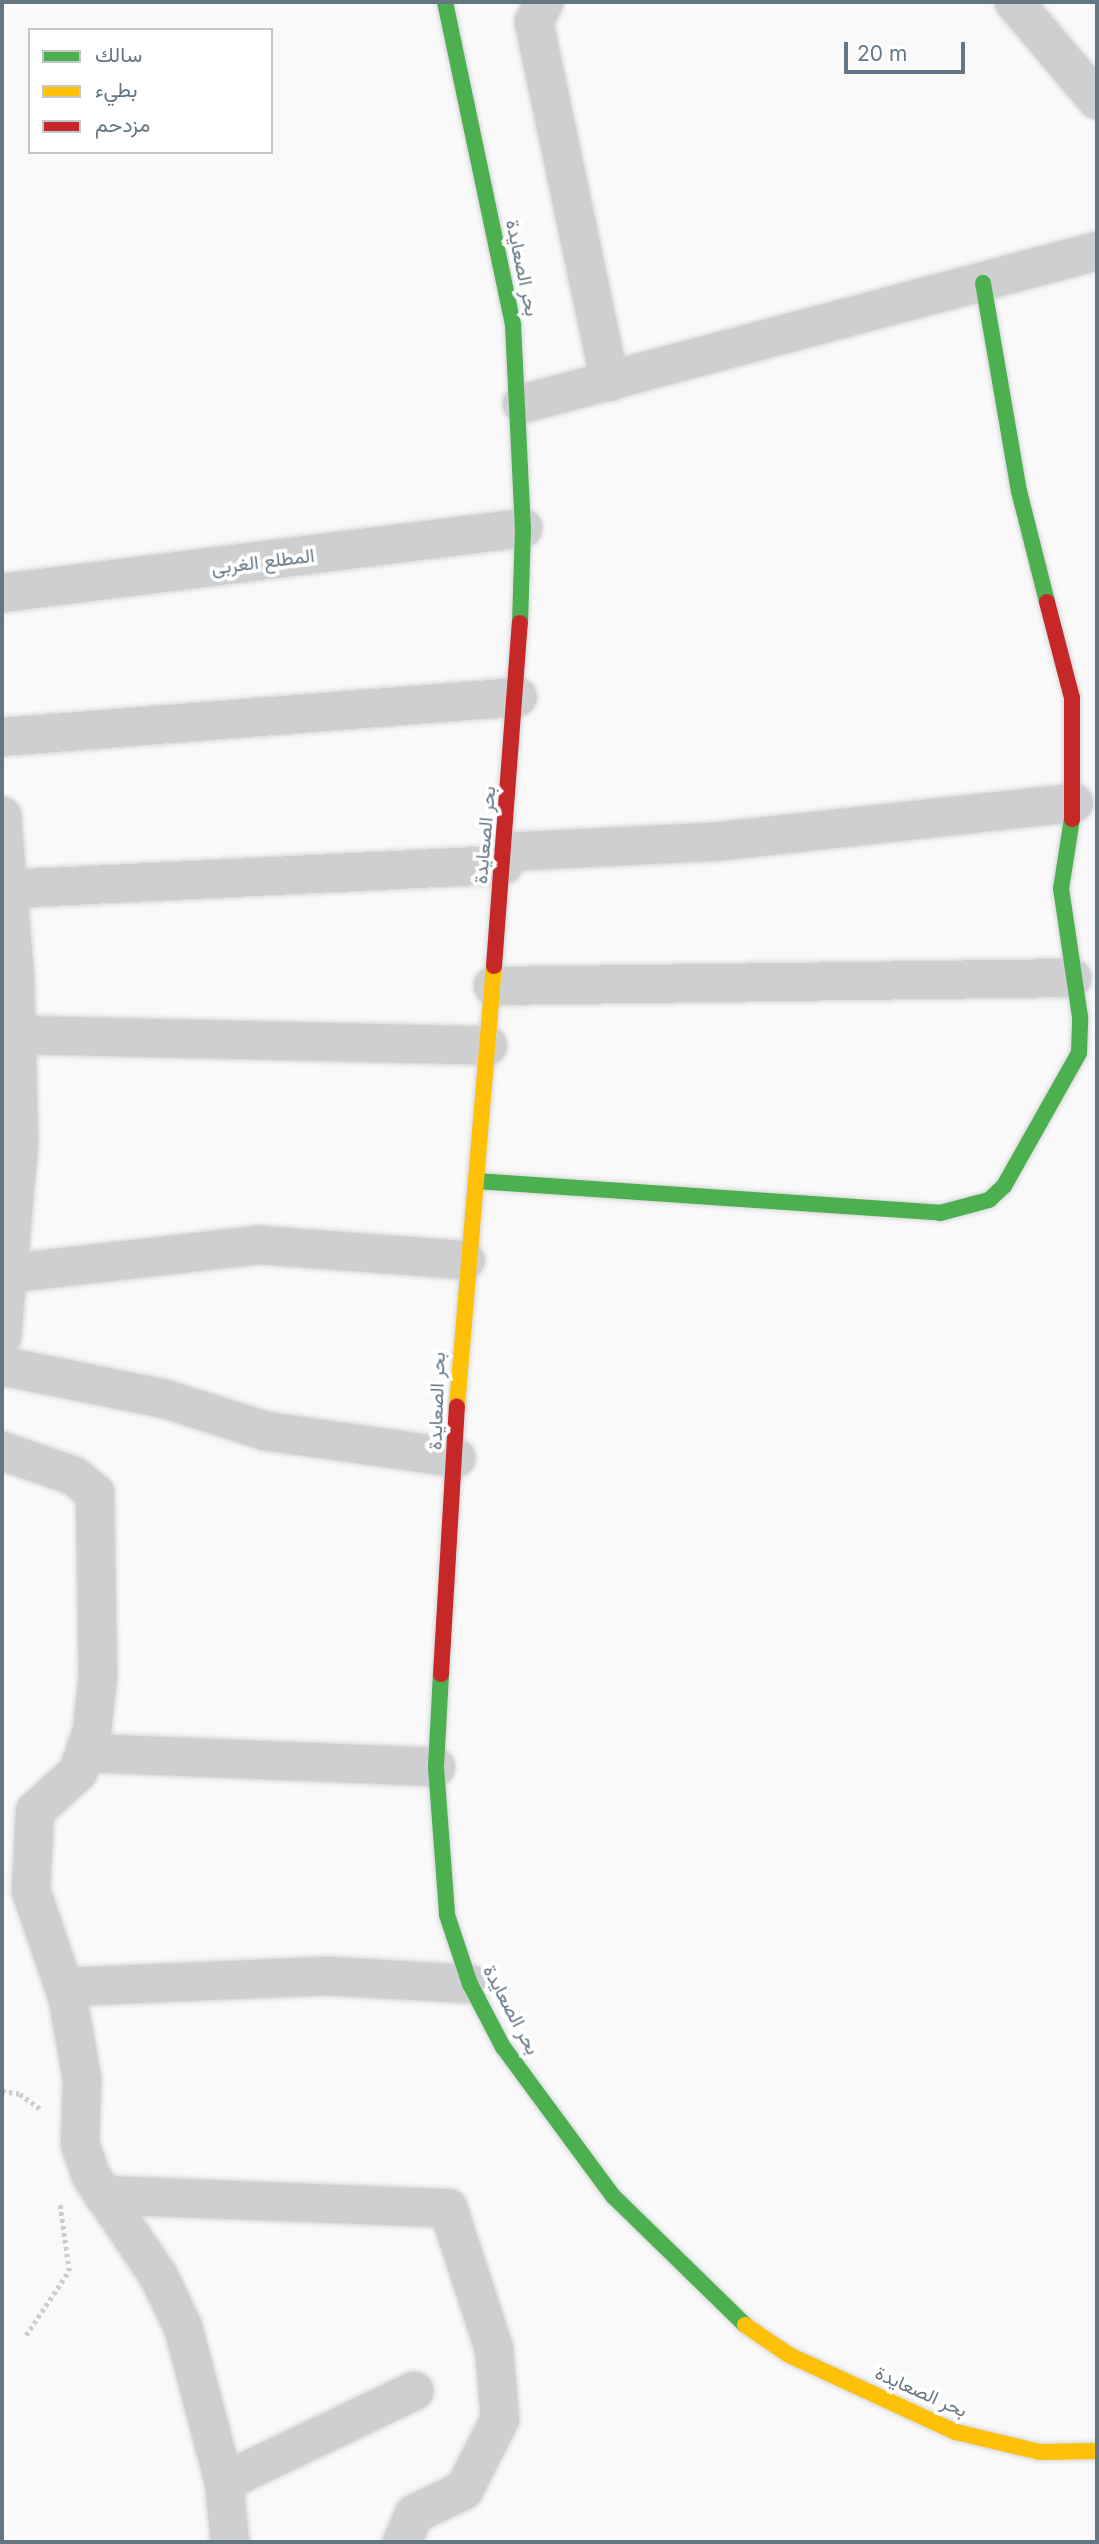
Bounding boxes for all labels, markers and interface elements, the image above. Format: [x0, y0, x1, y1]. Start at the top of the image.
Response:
legend [28, 28, 273, 154]
scale bar [847, 28, 968, 72]
text: 20 m [857, 41, 907, 66]
text: سالك [95, 42, 142, 67]
text: بطيء [95, 77, 138, 102]
text: مزدحم [95, 112, 150, 137]
street label: بحر الصعايدة [501, 218, 543, 318]
street label: المطلع الغربى [210, 544, 316, 580]
street label: بحر الصعايدة [469, 785, 501, 885]
street label: بحر الصعايدة [424, 1352, 450, 1450]
street label: بحر الصعايدة [478, 1961, 544, 2059]
street label: بحر الصعايدة [872, 2362, 970, 2422]

